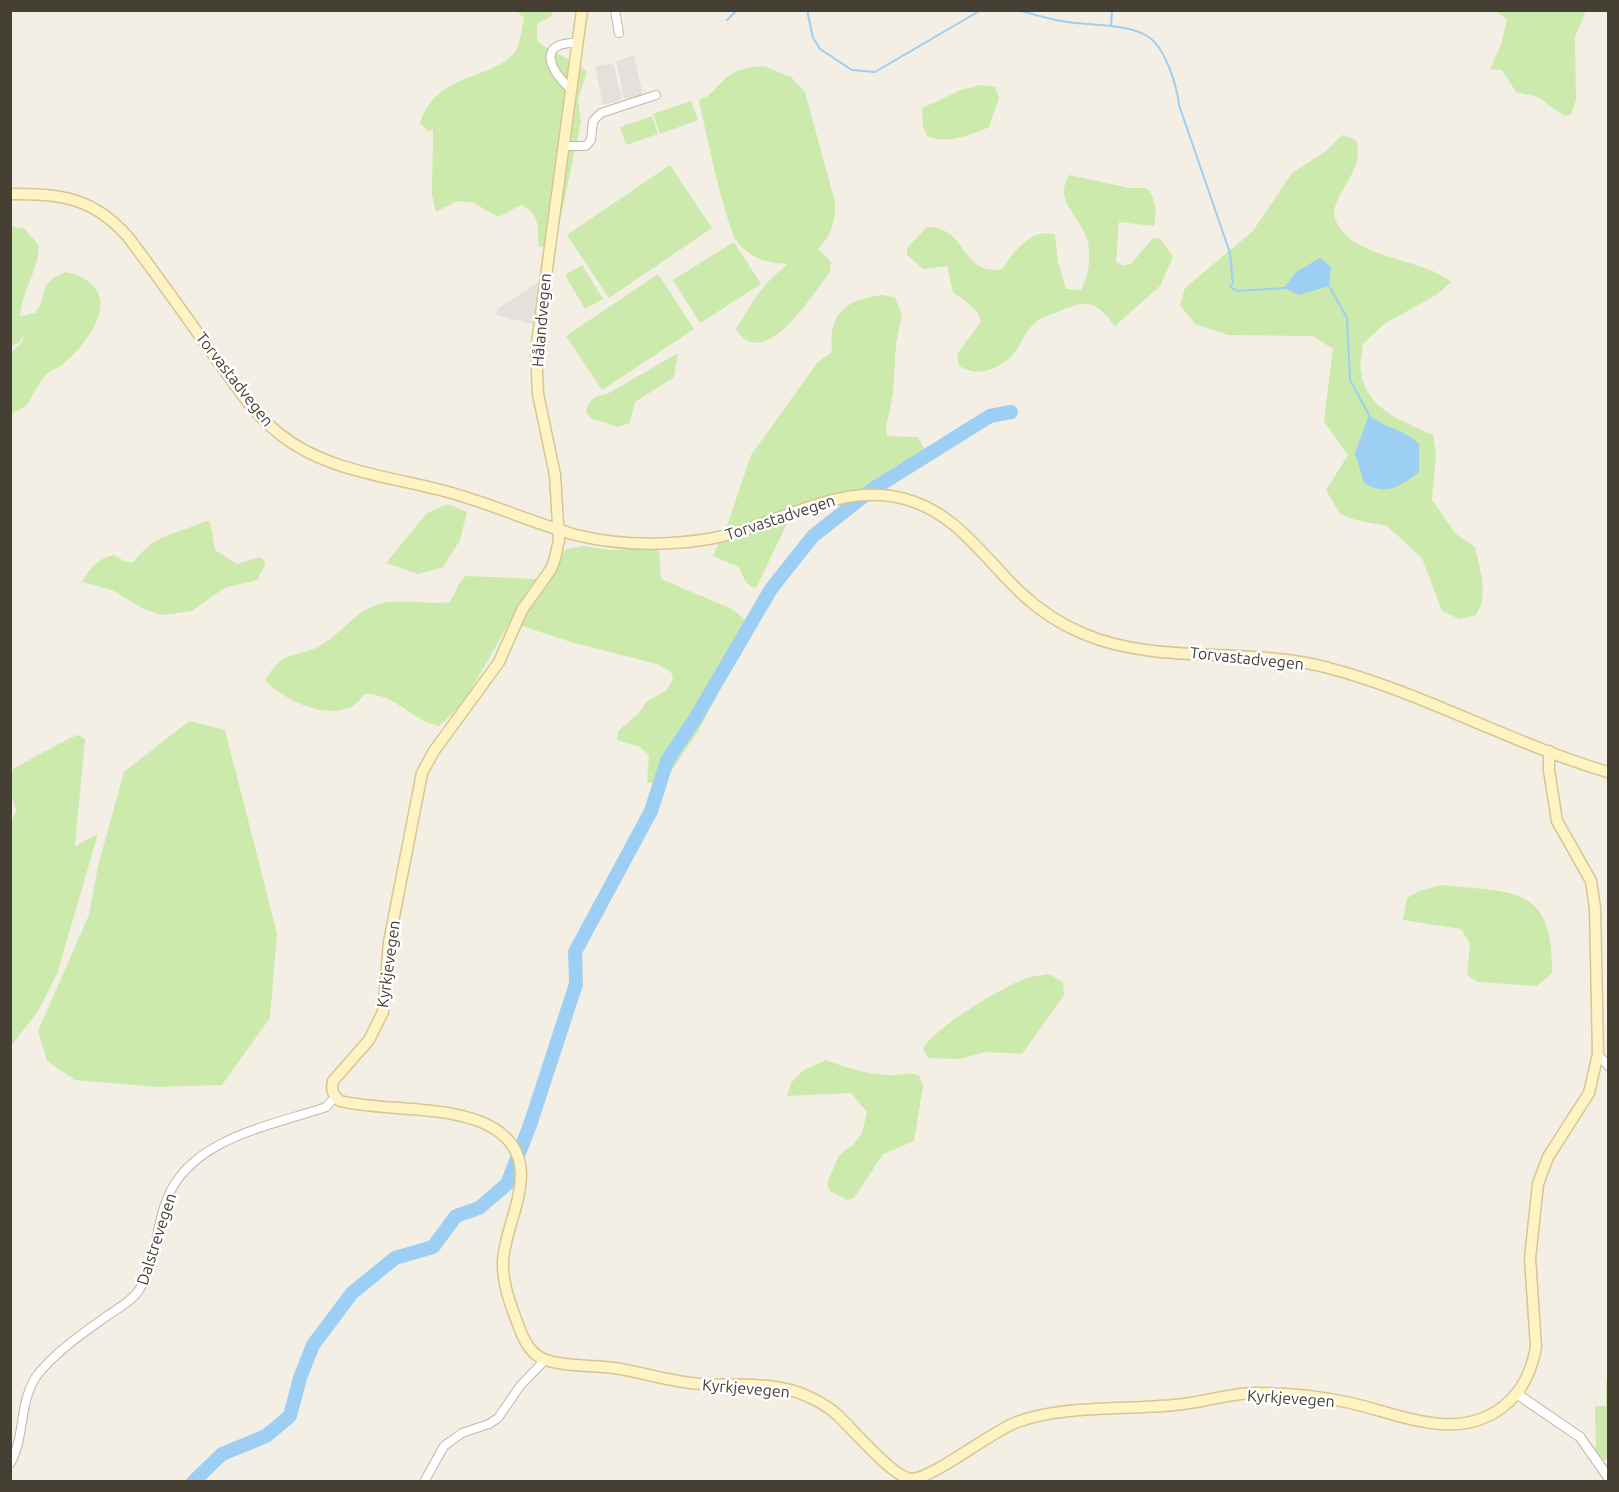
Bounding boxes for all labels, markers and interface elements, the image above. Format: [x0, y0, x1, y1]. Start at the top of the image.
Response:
street label: Hålandvegen [528, 272, 554, 368]
street label: Torvastadvegen [193, 328, 277, 430]
street label: Torvastadvegen [723, 491, 837, 543]
street label: Torvastadvegen [1189, 643, 1305, 673]
street label: Kyrkjevegen [373, 919, 403, 1009]
street label: Dalstrevegen [133, 1191, 179, 1287]
street label: Kyrkjevegen [701, 1375, 791, 1401]
street label: Kyrkjevegen [1246, 1386, 1336, 1410]

